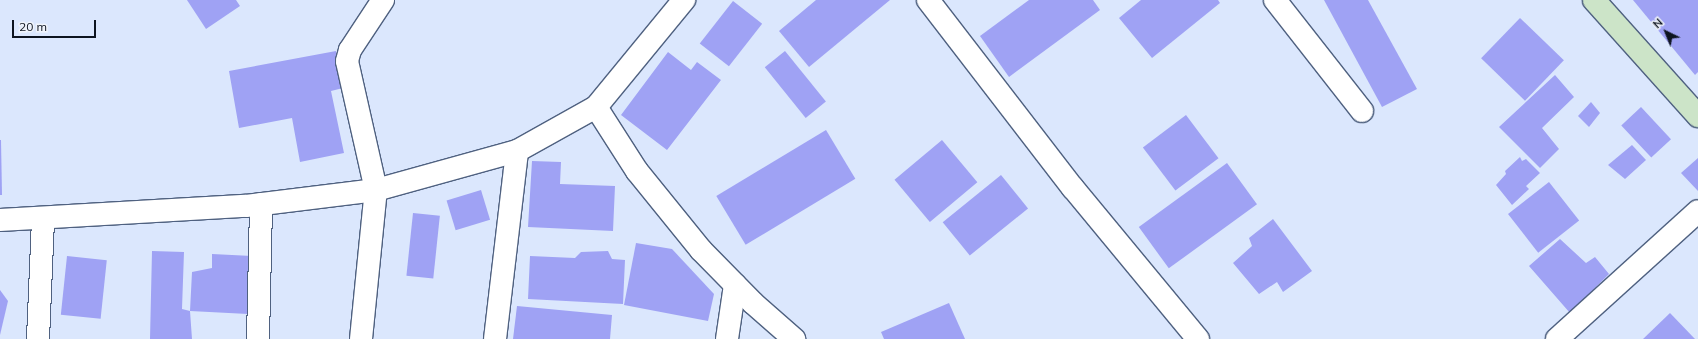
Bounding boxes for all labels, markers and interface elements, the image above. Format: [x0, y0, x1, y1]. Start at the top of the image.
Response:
scale bar [14, 12, 98, 38]
north arrow [1646, 12, 1686, 52]
text: N [1650, 15, 1666, 31]
text: 20 m [19, 19, 47, 34]

